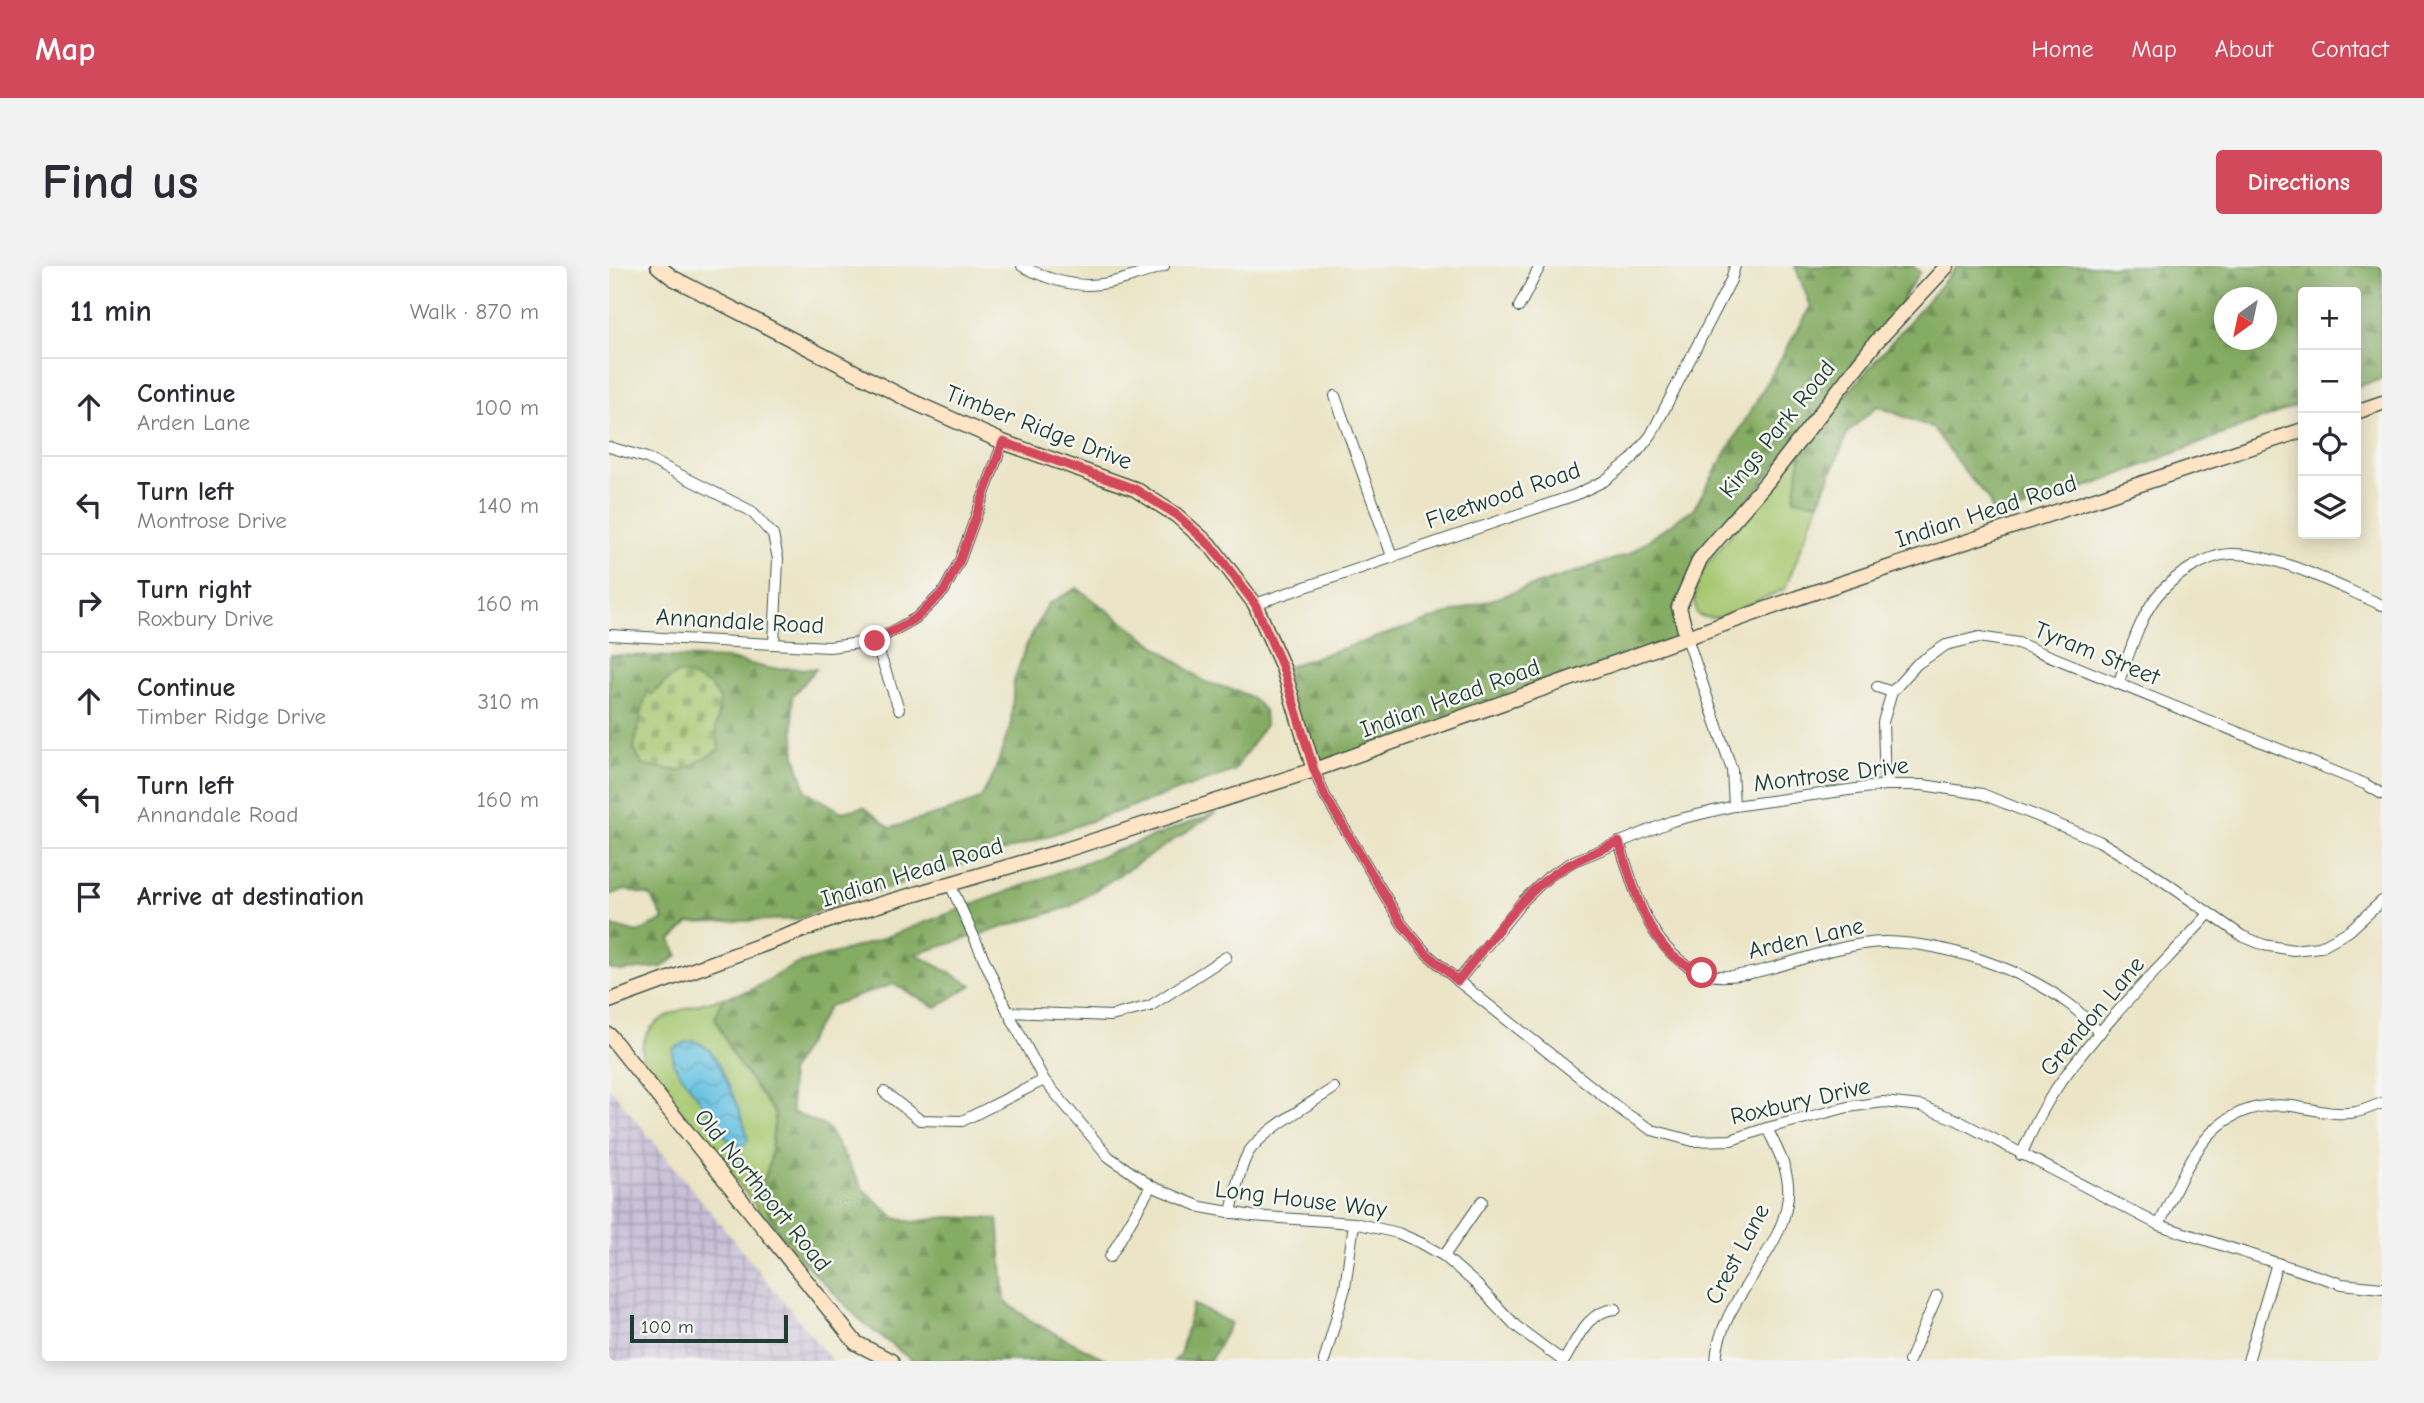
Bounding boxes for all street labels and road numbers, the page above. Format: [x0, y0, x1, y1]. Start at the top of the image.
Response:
street label: Kings Park Road [1713, 355, 1841, 503]
street label: Timber Ridge Drive [942, 379, 1136, 475]
street label: Fleetwood Road [1422, 455, 1584, 535]
street label: Indian Head Road [1892, 469, 2080, 553]
street label: Annandale Road [655, 603, 825, 639]
street label: Tyram Street [2030, 615, 2165, 691]
street label: Indian Head Road [1356, 653, 1544, 743]
street label: Montrose Drive [1752, 751, 1910, 797]
street label: Indian Head Road [818, 831, 1006, 913]
street label: Arden Lane [1745, 911, 1867, 965]
street label: Grendon Lane [2034, 950, 2150, 1082]
street label: Roxbury Drive [1727, 1071, 1873, 1131]
street label: Old Northport Road [689, 1103, 837, 1277]
street label: Long House Way [1214, 1175, 1389, 1223]
street label: Crest Lane [1699, 1199, 1775, 1309]

